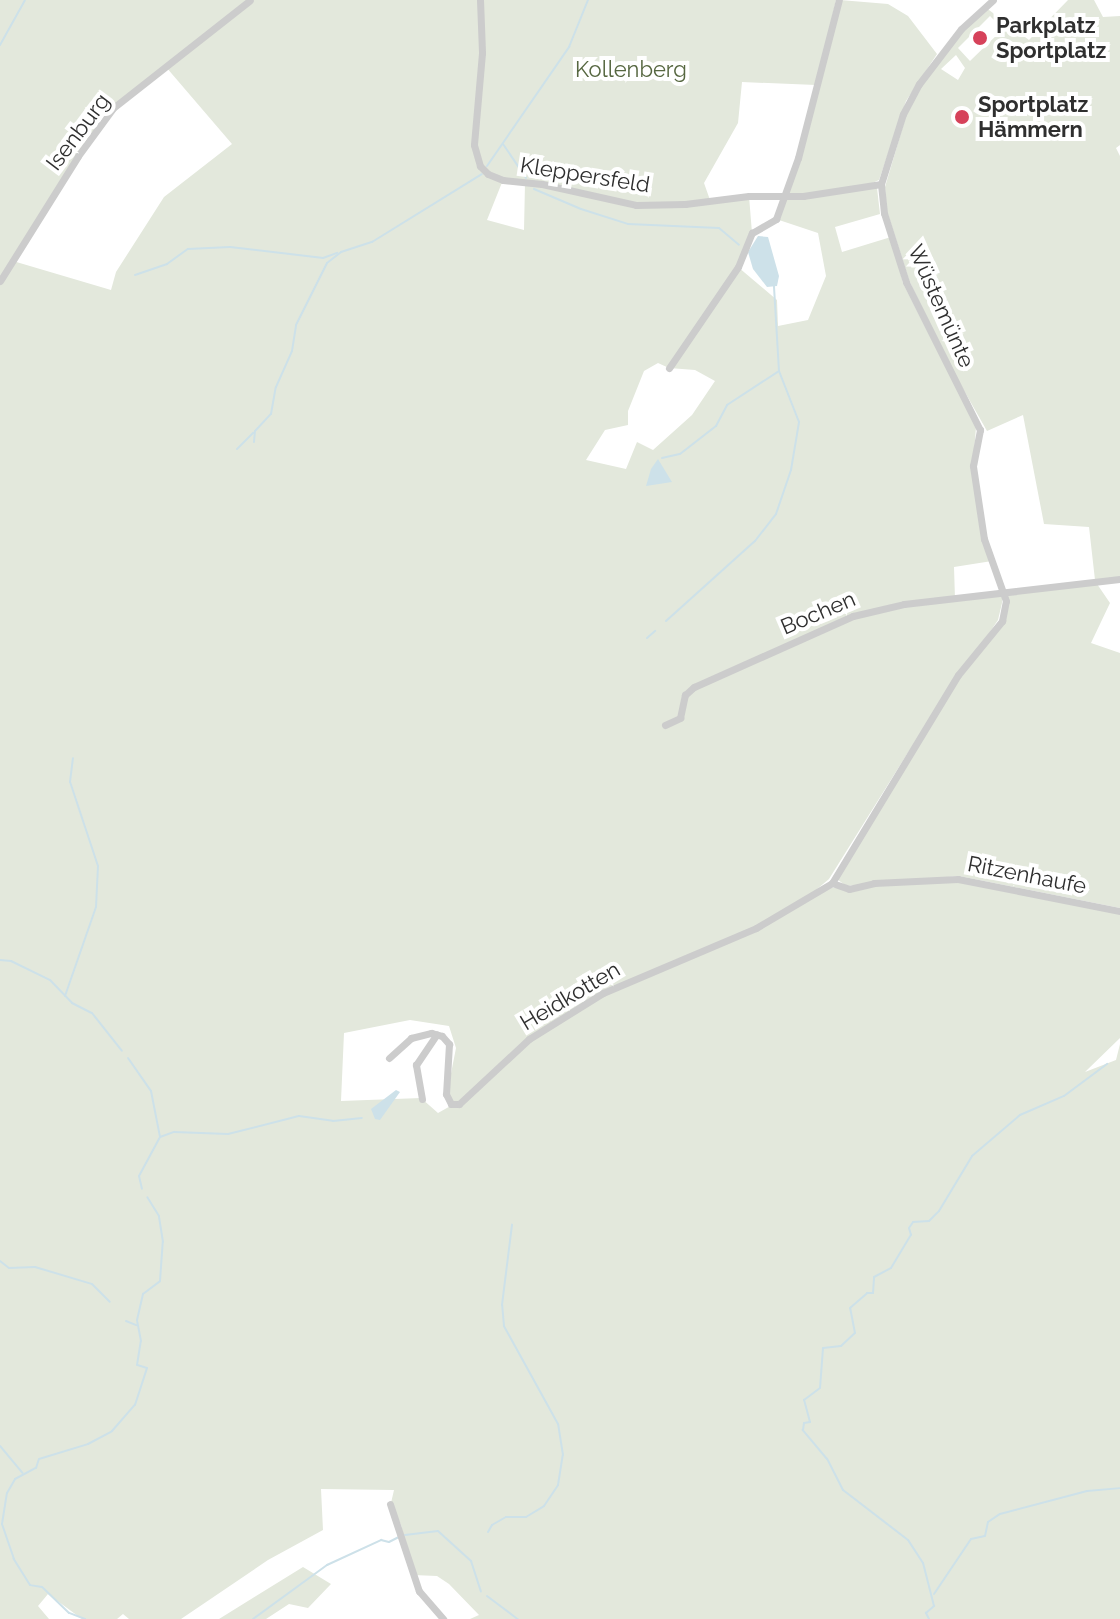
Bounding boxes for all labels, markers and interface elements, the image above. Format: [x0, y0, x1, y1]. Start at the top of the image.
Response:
place label: Parkplatz Sportplatz [996, 12, 1106, 64]
marker: Parkplatz Sportplatz [971, 29, 989, 47]
park label: Kollenberg [575, 57, 687, 83]
street label: Isenburg [41, 88, 115, 176]
place label: Sportplatz Hämmern [978, 91, 1088, 142]
marker: Sportplatz Hämmern [953, 108, 971, 126]
street label: Kleppersfeld [518, 152, 652, 198]
street label: Wüstemünte [902, 240, 980, 372]
street label: Bochen [777, 586, 859, 640]
street label: Ritzenhaufe [965, 851, 1089, 899]
street label: Heidkotten [515, 956, 625, 1036]

